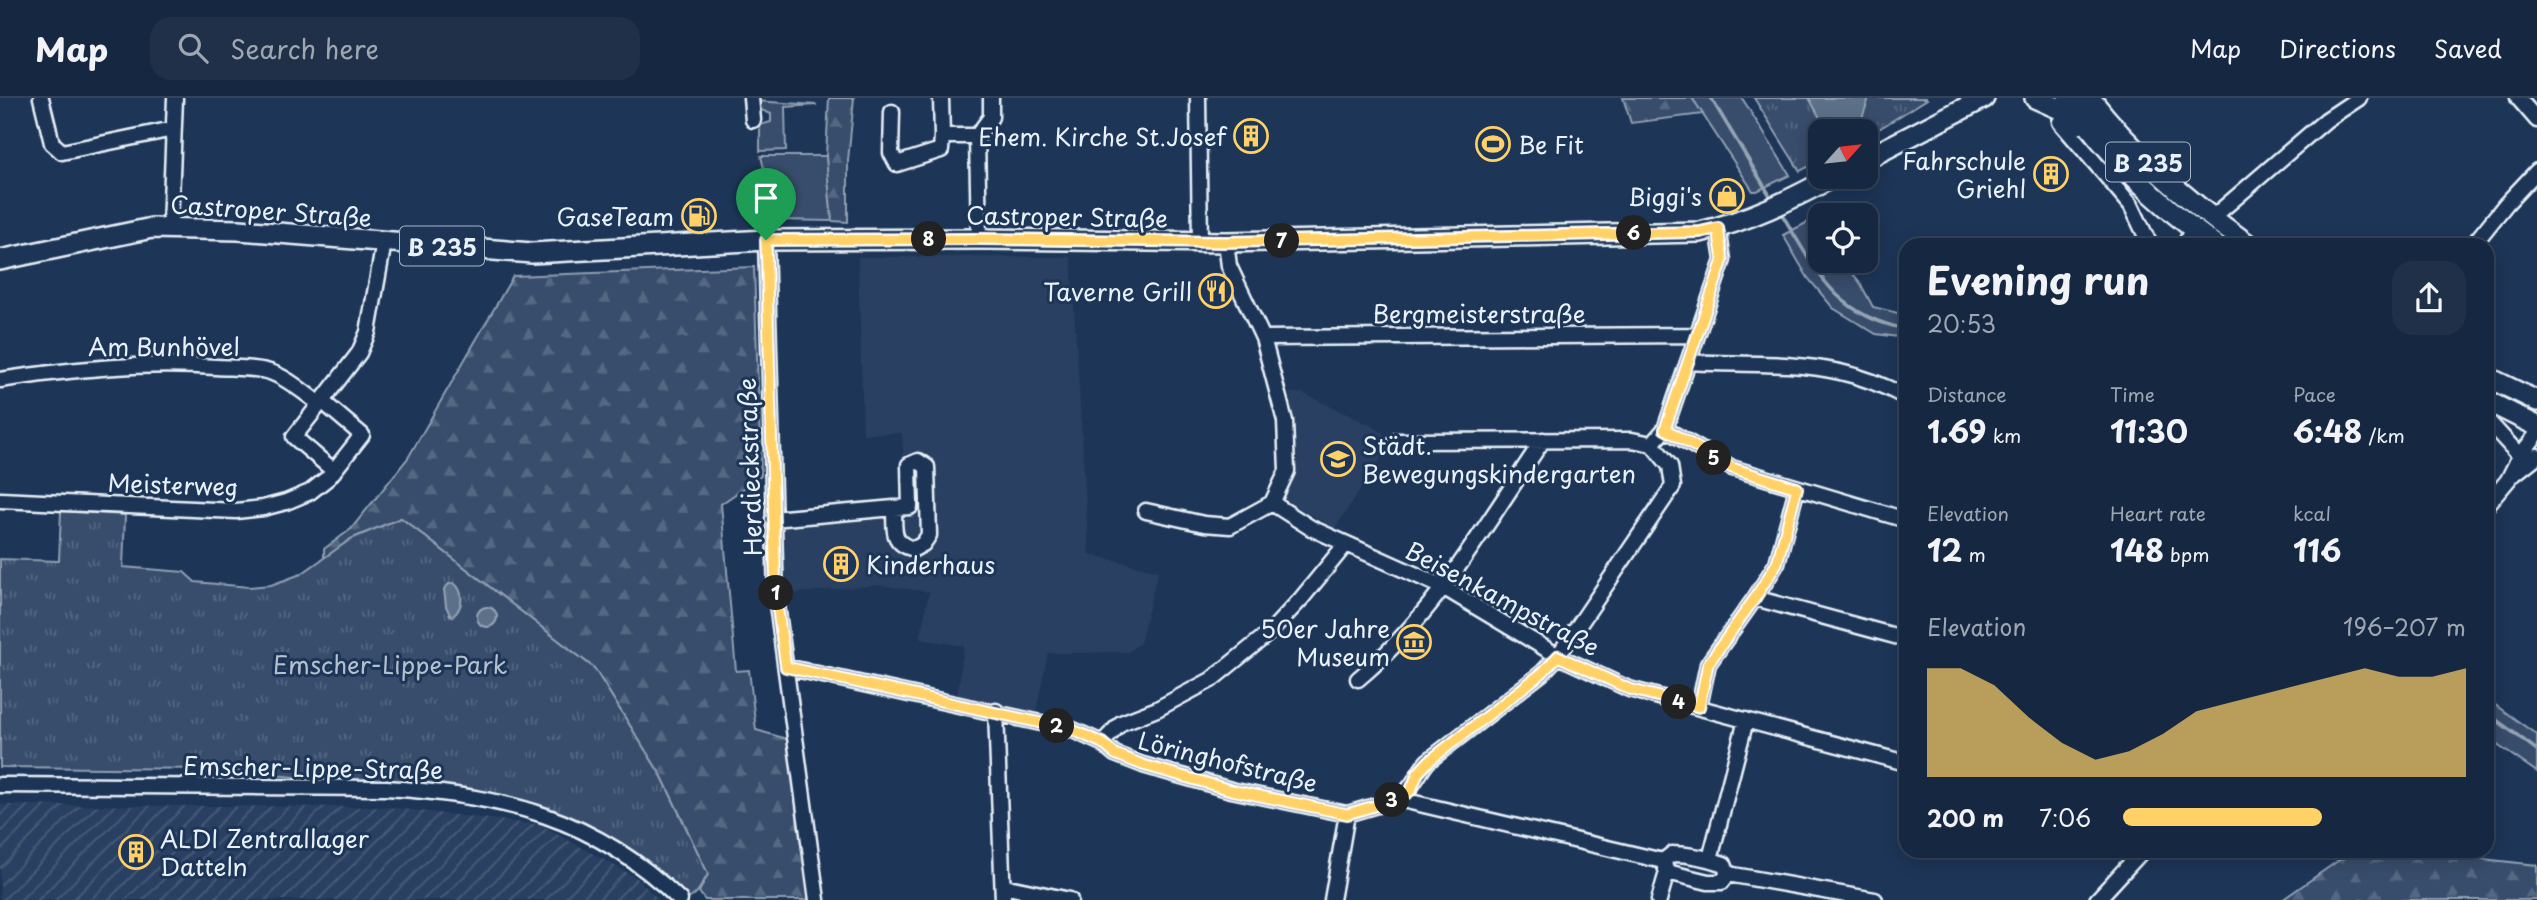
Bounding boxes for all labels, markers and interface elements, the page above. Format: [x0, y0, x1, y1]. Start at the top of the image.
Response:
search box [150, 17, 640, 80]
text: Map [35, 23, 108, 73]
icon: search [174, 29, 212, 67]
text: Search here [230, 29, 379, 68]
text: Map [2190, 30, 2241, 66]
text: Directions [2279, 30, 2396, 66]
text: Saved [2434, 30, 2502, 66]
building icon: Ehem. Kirche St.Josef [1232, 117, 1270, 155]
place label: Ehem. Kirche St.Josef [978, 118, 1228, 154]
north arrow [1808, 119, 1878, 189]
map controls [1808, 119, 1878, 273]
sports icon: Be Fit [1474, 125, 1512, 163]
place label: Be Fit [1518, 126, 1584, 162]
place label: Fahrschule Griehl [1902, 142, 2026, 206]
road number: B 235 [2106, 142, 2190, 181]
building icon: Fahrschule Griehl [2032, 155, 2070, 193]
pin [736, 168, 796, 240]
shop icon: Biggi's [1708, 177, 1746, 215]
place label: Biggi's [1628, 178, 1702, 214]
icon: arrive [747, 179, 785, 217]
street label: Castroper Straße [169, 185, 373, 235]
street label: Castroper Straße [966, 196, 1168, 236]
fuel station icon: GaseTeam [680, 197, 718, 235]
place label: GaseTeam [556, 198, 674, 234]
button: locate [1808, 203, 1878, 273]
pin: 6 [1616, 216, 1652, 250]
text: 6 [1627, 218, 1640, 246]
pin: 8 [912, 222, 946, 256]
pin: 7 [1264, 223, 1300, 258]
text: 8 [923, 224, 934, 252]
road number: B 235 [400, 226, 484, 266]
text: 7 [1276, 226, 1287, 254]
text: Evening run [1927, 251, 2149, 308]
button: share [2392, 261, 2466, 335]
restaurant icon: Taverne Grill [1197, 272, 1235, 310]
place label: Taverne Grill [1043, 273, 1192, 309]
street label: Bergmeisterstraße [1373, 295, 1585, 331]
text: 20:53 [1927, 306, 1996, 341]
street label: Am Bunhövel [88, 328, 240, 364]
street label: Herdieckstraße [728, 377, 770, 557]
text: Distance [1927, 380, 2007, 408]
text: Time [2110, 380, 2155, 408]
text: Pace [2293, 380, 2336, 408]
text: 1.69 [1927, 408, 1987, 453]
text: 11:30 [2110, 408, 2188, 453]
text: 6:48 [2293, 408, 2362, 453]
text: km [1987, 421, 2021, 449]
text: /km [2362, 421, 2405, 449]
place label: Städt. Bewegungskindergarten [1362, 427, 1636, 491]
school or university icon: Städt. Bewegungskindergarten [1319, 440, 1357, 478]
pin: 5 [1696, 440, 1732, 476]
text: 5 [1707, 443, 1720, 471]
street label: Meisterweg [107, 464, 239, 504]
text: Elevation [1927, 499, 2009, 527]
text: Heart rate [2110, 499, 2206, 527]
text: kcal [2293, 499, 2331, 527]
text: 12 [1927, 527, 1962, 572]
text: 148 [2110, 527, 2164, 572]
text: 116 [2293, 527, 2341, 572]
street label: Beisenkampstraße [1400, 532, 1606, 664]
text: m [1962, 540, 1986, 568]
text: bpm [2164, 540, 2209, 568]
building icon: Kinderhaus [822, 545, 860, 583]
place label: Kinderhaus [866, 546, 995, 582]
pin: 1 [758, 575, 794, 610]
text: 1 [771, 578, 780, 606]
text: Elevation [1927, 609, 2026, 644]
text: 196–207 m [2343, 609, 2466, 644]
place label: 50er Jahre Museum [1260, 610, 1390, 674]
museum icon: 50er Jahre Museum [1395, 623, 1433, 661]
park label: Emscher-Lippe-Park [273, 646, 507, 682]
pin: 4 [1662, 684, 1696, 720]
text: 4 [1672, 687, 1685, 715]
pin: 2 [1040, 708, 1074, 744]
text: 2 [1050, 711, 1063, 739]
street label: Löringhofstraße [1135, 721, 1321, 801]
street label: Emscher-Lippe-Straße [183, 747, 443, 787]
pin: 3 [1374, 782, 1410, 818]
text: 3 [1385, 785, 1398, 813]
text: 200 m [1927, 800, 2004, 835]
text: 7:06 [2039, 800, 2091, 835]
place label: ALDI Zentrallager Datteln [160, 820, 370, 884]
building icon: ALDI Zentrallager Datteln [117, 833, 155, 871]

